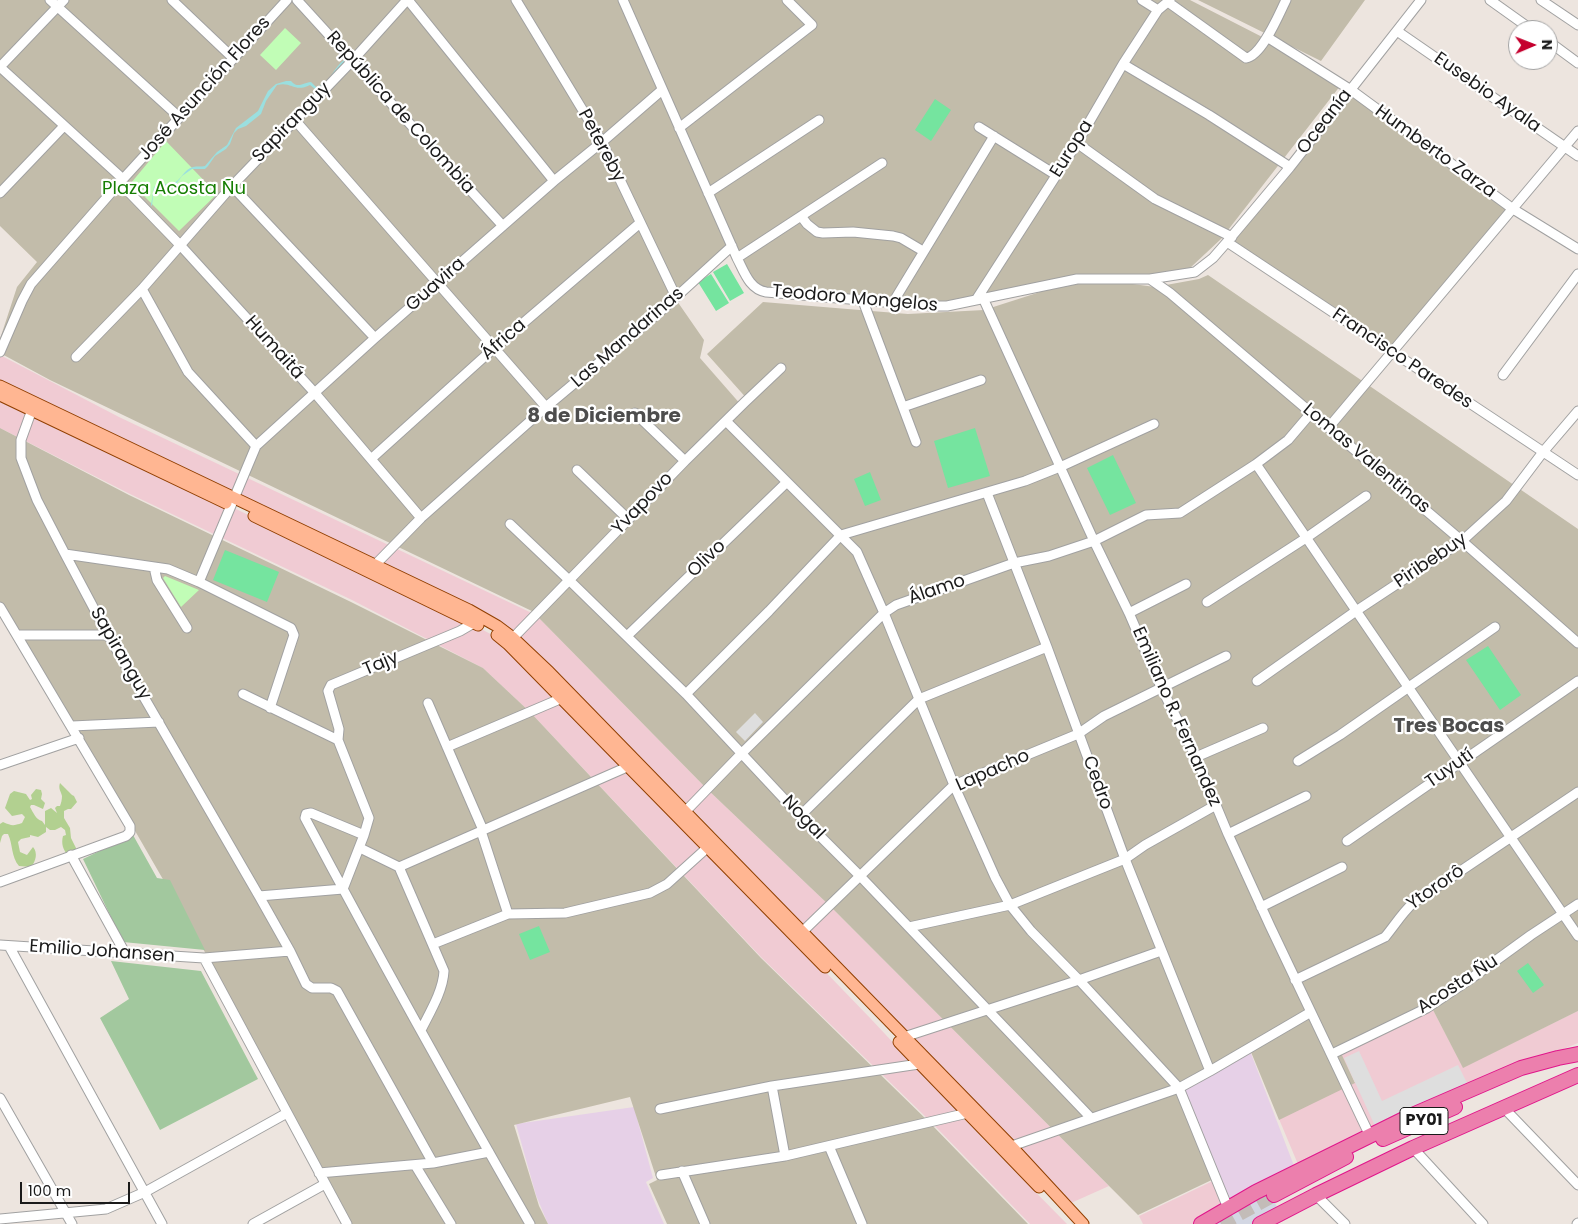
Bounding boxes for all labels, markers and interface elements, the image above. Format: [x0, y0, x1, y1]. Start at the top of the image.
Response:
street label: José Asunción Flores [135, 12, 275, 166]
north arrow [1508, 20, 1558, 70]
street label: República de Colombia [321, 27, 479, 199]
text: N [1537, 39, 1557, 50]
street label: Eusebio Ayala [1430, 48, 1544, 138]
street label: Sapiranguy [248, 78, 336, 168]
street label: Oceanía [1293, 85, 1357, 159]
street label: Humberto Zarza [1370, 101, 1500, 203]
street label: Petereby [573, 106, 629, 186]
street label: Europa [1046, 116, 1098, 182]
park label: Plaza Acosta Ñu [102, 178, 246, 200]
street label: Guavira [402, 254, 470, 316]
street label: Teodoro Mongelos [771, 281, 939, 317]
street label: Las Mandarinas [567, 283, 689, 393]
street label: Francisco Paredes [1328, 304, 1476, 414]
street label: Humaitá [240, 312, 308, 384]
street label: África [477, 315, 531, 365]
street label: Lomas Valentinas [1298, 399, 1434, 519]
district label: 8 de Diciembre [527, 405, 681, 429]
street label: Yvapovo [608, 468, 678, 540]
street label: Piribebuy [1390, 529, 1472, 593]
street label: Olivo [683, 536, 731, 582]
street label: Álamo [906, 570, 968, 610]
street label: Sapiranguy [85, 604, 155, 704]
street label: Emiliano R. Fernandez [1127, 624, 1225, 810]
street label: Tajy [360, 647, 402, 681]
district label: Tres Bocas [1394, 715, 1504, 739]
street label: Lapacho [953, 745, 1033, 797]
street label: Tuyutí [1422, 745, 1478, 793]
street label: Cedro [1077, 753, 1117, 813]
street label: Nogal [777, 791, 829, 845]
street label: Ytororô [1403, 860, 1469, 916]
street label: Emilio Johansen [29, 936, 175, 968]
street label: Acosta Ñu [1414, 951, 1502, 1019]
road number: PY01 [1400, 1108, 1448, 1134]
scale bar [22, 1172, 132, 1204]
text: 100 m [28, 1180, 71, 1201]

